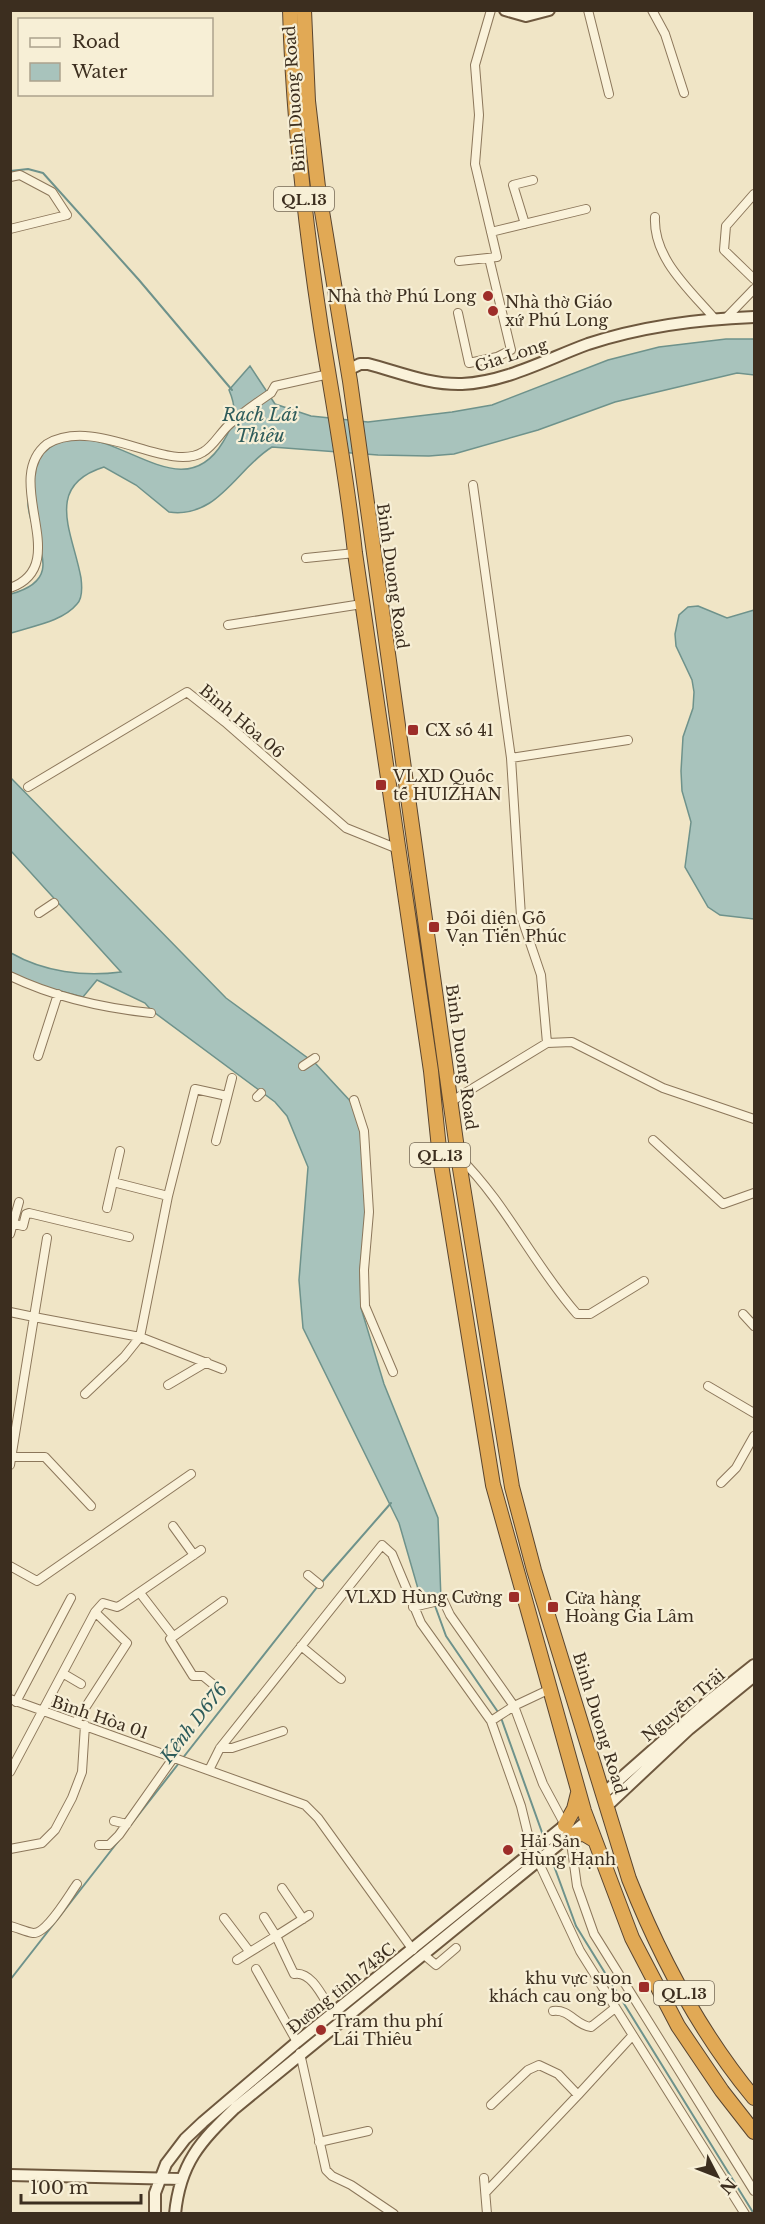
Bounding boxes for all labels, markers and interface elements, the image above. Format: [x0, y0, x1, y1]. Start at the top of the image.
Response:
legend [18, 18, 213, 96]
street label: Binh Duong Road [279, 25, 309, 173]
text: Road [72, 31, 120, 53]
text: Water [71, 61, 128, 83]
road number: QL.13 [274, 187, 334, 211]
place label: Nhà thờ Phú Long [327, 286, 476, 306]
marker: Nhà thờ Phú Long [481, 289, 495, 303]
place label: Nhà thờ Giáo xứ Phú Long [505, 292, 613, 330]
marker: Nhà thờ Giáo xứ Phú Long [486, 304, 500, 318]
street label: Gia Long [472, 334, 550, 376]
water label: Rạch Lái Thiêu [221, 404, 299, 447]
street label: Binh Duong Road [373, 502, 413, 651]
street label: Bình Hòa 06 [196, 680, 288, 762]
place label: CX số 41 [425, 720, 494, 740]
marker: CX số 41 [406, 723, 420, 737]
place label: VLXD Quốc tế HUIZHAN [392, 766, 502, 804]
marker: VLXD Quốc tế HUIZHAN [374, 778, 388, 792]
place label: Đối diện Gỗ Vạn Tiến Phúc [445, 908, 567, 946]
marker: Đối diện Gỗ Vạn Tiến Phúc [427, 920, 441, 934]
street label: Binh Duong Road [442, 983, 482, 1132]
road number: QL.13 [410, 1143, 470, 1167]
place label: VLXD Hùng Cường [344, 1587, 502, 1607]
place label: Cửa hàng Hoàng Gia Lâm [565, 1588, 694, 1626]
marker: VLXD Hùng Cường [507, 1590, 521, 1604]
marker: Cửa hàng Hoàng Gia Lâm [546, 1600, 560, 1614]
street label: Binh Duong Road [569, 1650, 631, 1797]
street label: Nguyễn Trãi [637, 1664, 729, 1745]
water label: Kênh D676 [155, 1678, 233, 1768]
street label: Bình Hòa 01 [49, 1691, 151, 1743]
place label: Hải Sản Hùng Hạnh [520, 1831, 616, 1869]
marker: Hải Sản Hùng Hạnh [501, 1843, 515, 1857]
street label: Đường tỉnh 743C [283, 1938, 399, 2038]
place label: khu vực suon khách cau ong bo [489, 1968, 632, 2006]
marker: khu vực suon khách cau ong bo [637, 1980, 651, 1994]
road number: QL.13 [654, 1981, 714, 2005]
place label: Trạm thu phí Lái Thiêu [333, 2011, 443, 2049]
marker: Trạm thu phí Lái Thiêu [314, 2023, 328, 2037]
north arrow [687, 2146, 747, 2206]
scale bar [21, 2167, 141, 2205]
text: N [716, 2174, 741, 2198]
text: 100 m [30, 2177, 88, 2199]

